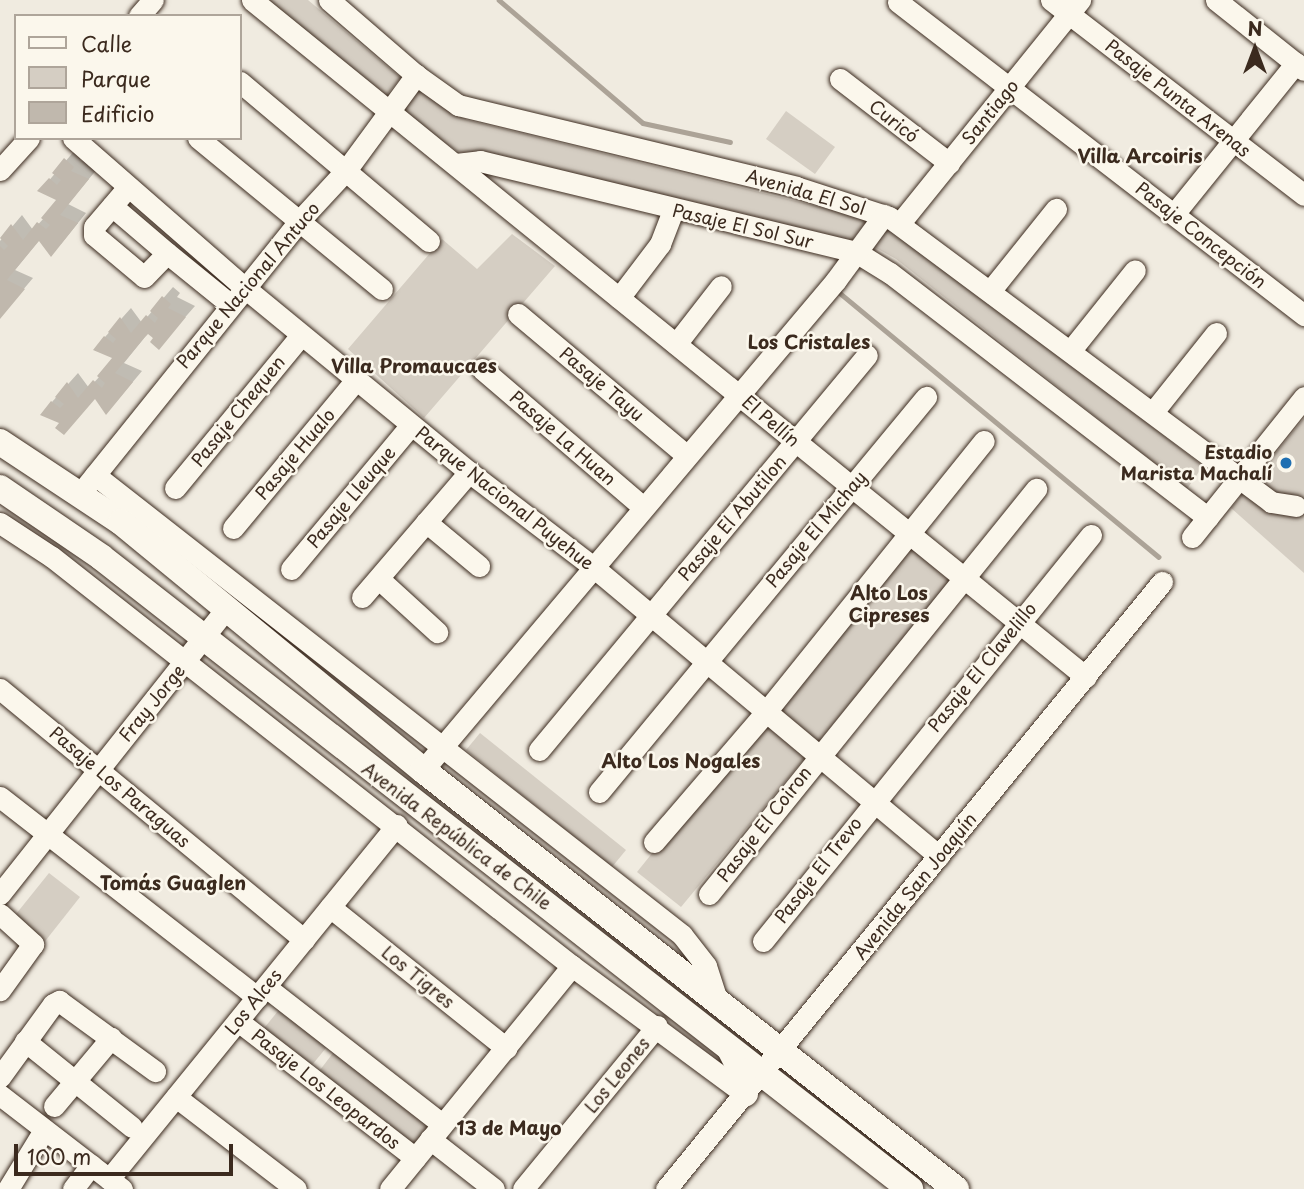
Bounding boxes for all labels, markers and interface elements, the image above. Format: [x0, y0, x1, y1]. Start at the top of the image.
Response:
legend [14, 14, 242, 140]
north arrow [1220, 14, 1290, 84]
text: N [1247, 14, 1263, 42]
text: Calle [81, 27, 132, 59]
street label: Pasaje Punta Arenas [1101, 35, 1255, 161]
text: Parque [81, 62, 151, 94]
street label: Santiago [957, 75, 1023, 149]
street label: Curicó [865, 95, 923, 147]
text: Edificio [81, 97, 154, 129]
district label: Villa Arcoiris [1077, 145, 1203, 167]
street label: Avenida El Sol [744, 165, 868, 219]
street label: Pasaje Concepción [1131, 177, 1271, 293]
street label: Parque Nacional Antuco [172, 198, 324, 372]
street label: Pasaje El Sol Sur [670, 199, 816, 253]
district label: Los Cristales [747, 331, 871, 353]
street label: Pasaje Tayu [555, 343, 649, 425]
street label: Pasaje Chequen [186, 351, 290, 471]
district label: Villa Promaucaes [331, 355, 497, 377]
street label: Pasaje La Huan [505, 385, 621, 491]
street label: El Pellín [738, 391, 804, 451]
street label: Pasaje Hualo [251, 404, 339, 504]
street label: Parque Nacional Puyehue [412, 422, 598, 574]
street label: Pasaje Lleuque [302, 442, 400, 552]
place label: Estadio Marista Machalí [1122, 442, 1272, 484]
street label: Pasaje El Abutilon [673, 451, 791, 585]
marker: Estadio Marista Machalí [1278, 455, 1294, 471]
street label: Pasaje El Michay [761, 466, 871, 592]
district label: Alto Los Cipreses [848, 582, 930, 626]
street label: Pasaje El Clavelillo [924, 598, 1040, 736]
street label: Fray Jorge [114, 660, 190, 746]
street label: Pasaje Los Paraguas [45, 722, 195, 852]
district label: Alto Los Nogales [600, 750, 762, 772]
street label: Avenida República de Chile [357, 757, 557, 915]
street label: Pasaje El Coiron [712, 762, 816, 886]
street label: Avenida San Joaquín [849, 809, 981, 963]
street label: Pasaje El Trevo [769, 812, 867, 928]
district label: Tomás Guaglen [100, 872, 246, 894]
street label: Los Tigres [377, 941, 459, 1013]
street label: Los Alces [219, 964, 287, 1040]
street label: Pasaje Los Leopardos [247, 1024, 405, 1154]
street label: Los Leones [580, 1032, 654, 1118]
district label: 13 de Mayo [455, 1117, 563, 1139]
scale bar [18, 1130, 236, 1174]
text: 100 m [27, 1140, 91, 1172]

